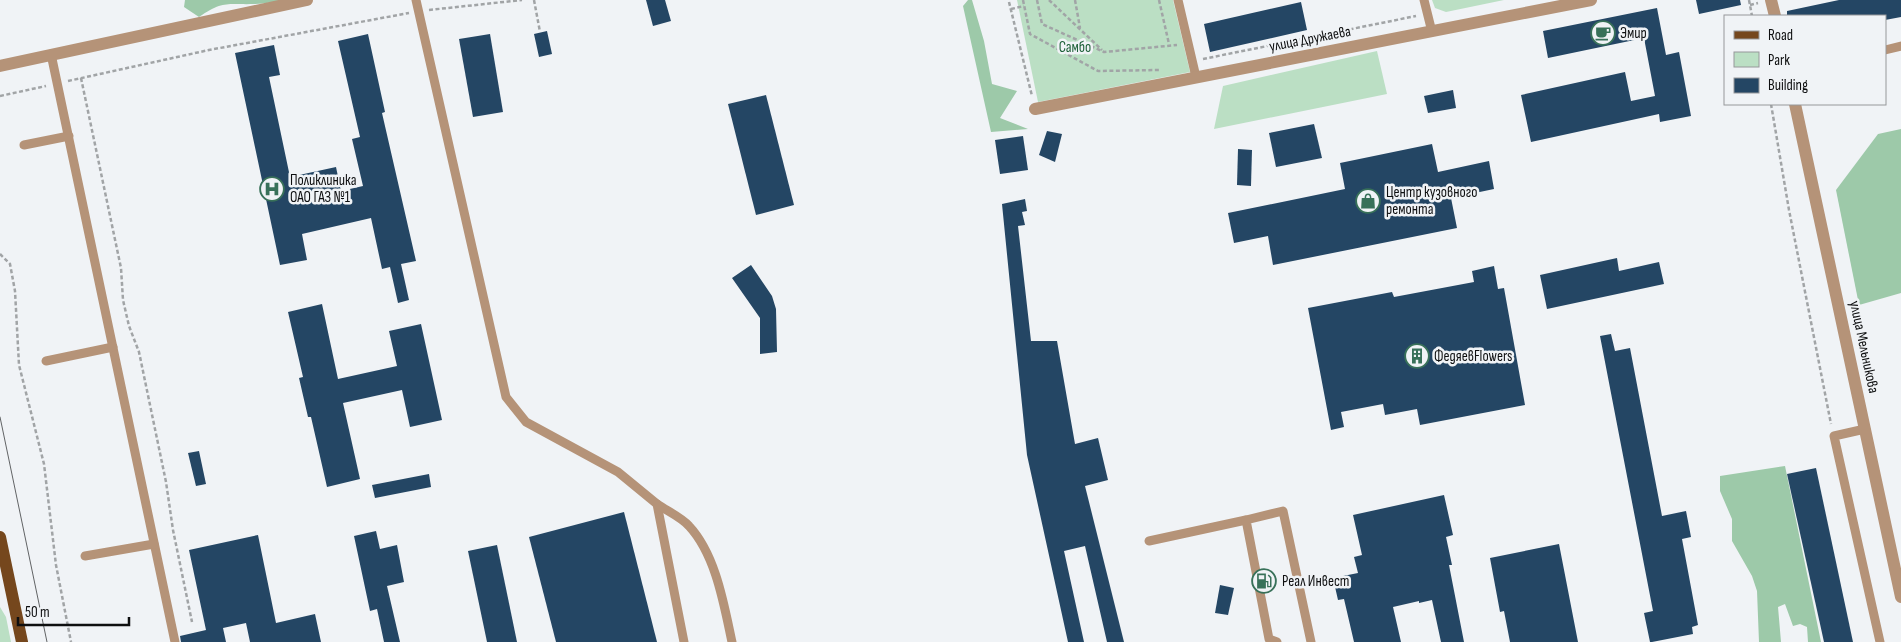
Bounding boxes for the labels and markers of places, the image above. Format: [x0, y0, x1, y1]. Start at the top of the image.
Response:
cafe icon: Эмир [1590, 20, 1616, 46]
place label: Эмир [1620, 24, 1647, 43]
place label: Поликлиника ОАО ГАЗ №1 [290, 171, 357, 207]
hospital icon: Поликлиника ОАО ГАЗ №1 [259, 176, 285, 202]
place label: Центр кузовного ремонта [1386, 183, 1478, 219]
shop icon: Центр кузовного ремонта [1355, 188, 1381, 214]
building icon: ФедяевFlowers [1404, 343, 1430, 369]
place label: ФедяевFlowers [1434, 347, 1512, 366]
fuel station icon: Реал Инвест [1251, 568, 1277, 594]
place label: Реал Инвест [1282, 572, 1350, 591]

